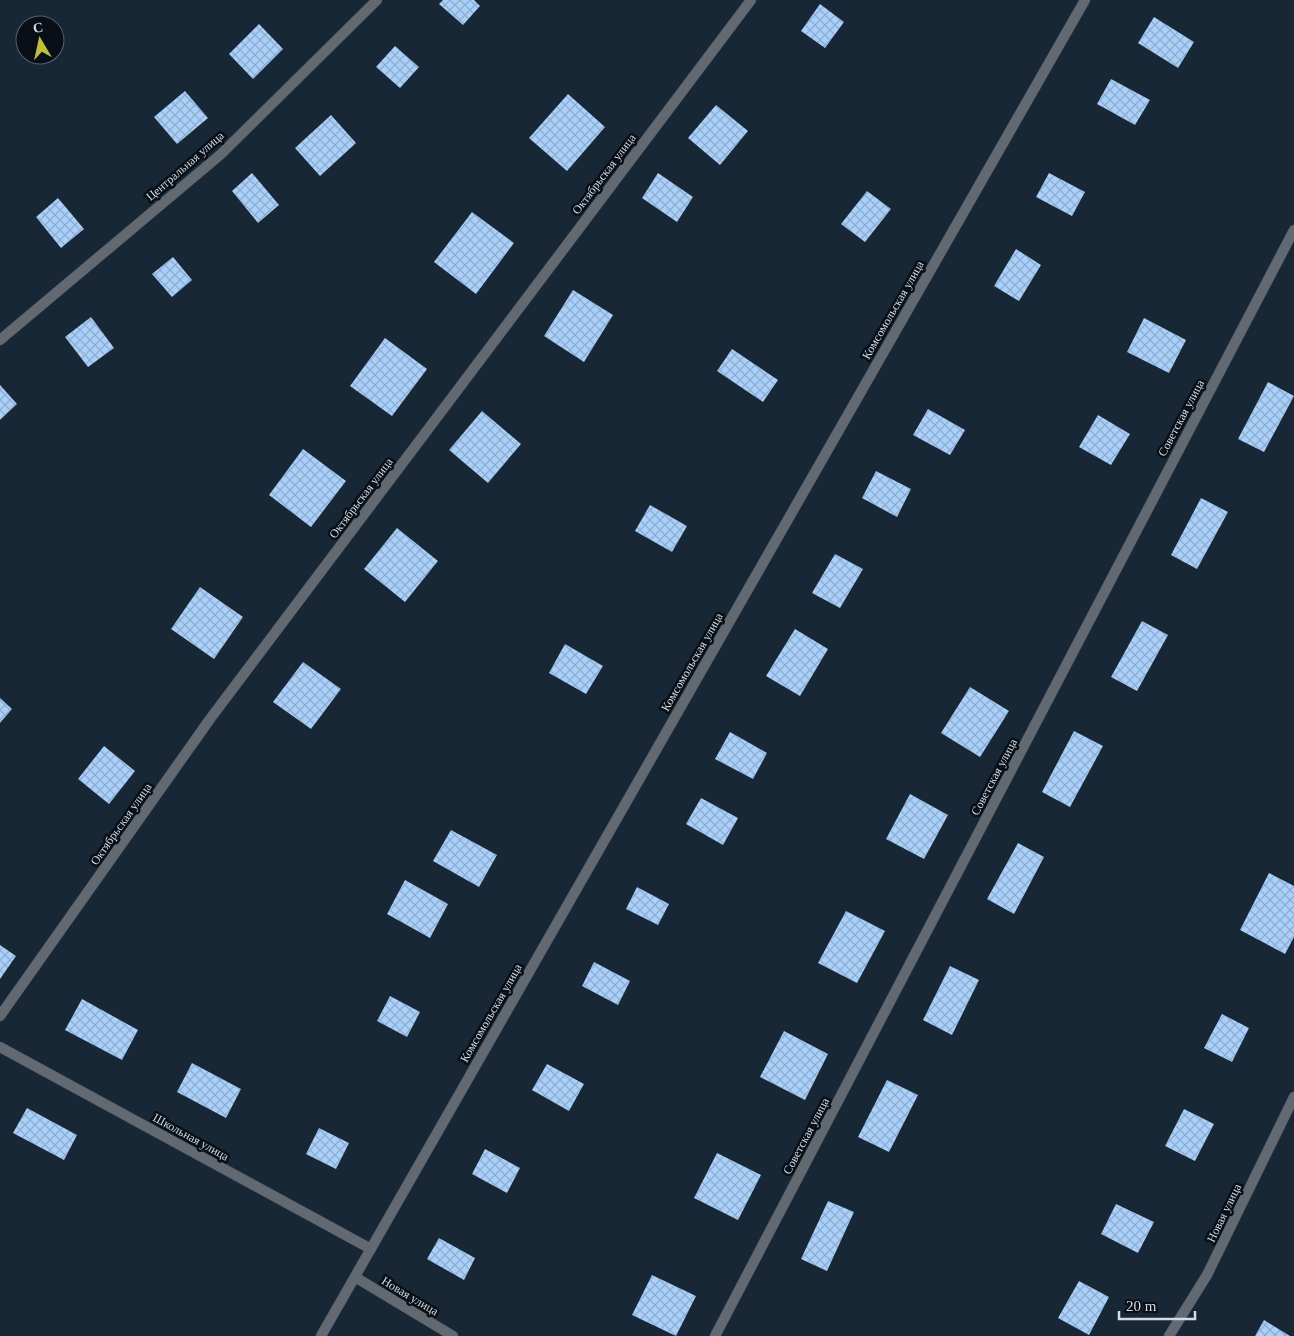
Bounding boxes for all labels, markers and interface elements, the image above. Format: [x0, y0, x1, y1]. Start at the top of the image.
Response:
north arrow [15, 15, 65, 65]
text: С [32, 19, 44, 36]
street label: Центральная улица [143, 128, 227, 204]
street label: Октябрьская улица [569, 131, 639, 217]
street label: Комсомольская улица [859, 258, 927, 362]
street label: Советская улица [1155, 377, 1207, 459]
street label: Октябрьская улица [326, 455, 396, 541]
street label: Комсомольская улица [658, 610, 726, 714]
street label: Советская улица [968, 736, 1020, 818]
street label: Октябрьская улица [87, 780, 155, 868]
street label: Комсомольская улица [457, 961, 525, 1065]
street label: Советская улица [780, 1095, 832, 1177]
street label: Школьная улица [151, 1110, 232, 1164]
street label: Новая улица [1204, 1181, 1245, 1245]
street label: Новая улица [379, 1274, 441, 1319]
scale bar [1119, 1288, 1195, 1320]
text: 20 m [1126, 1298, 1157, 1314]

